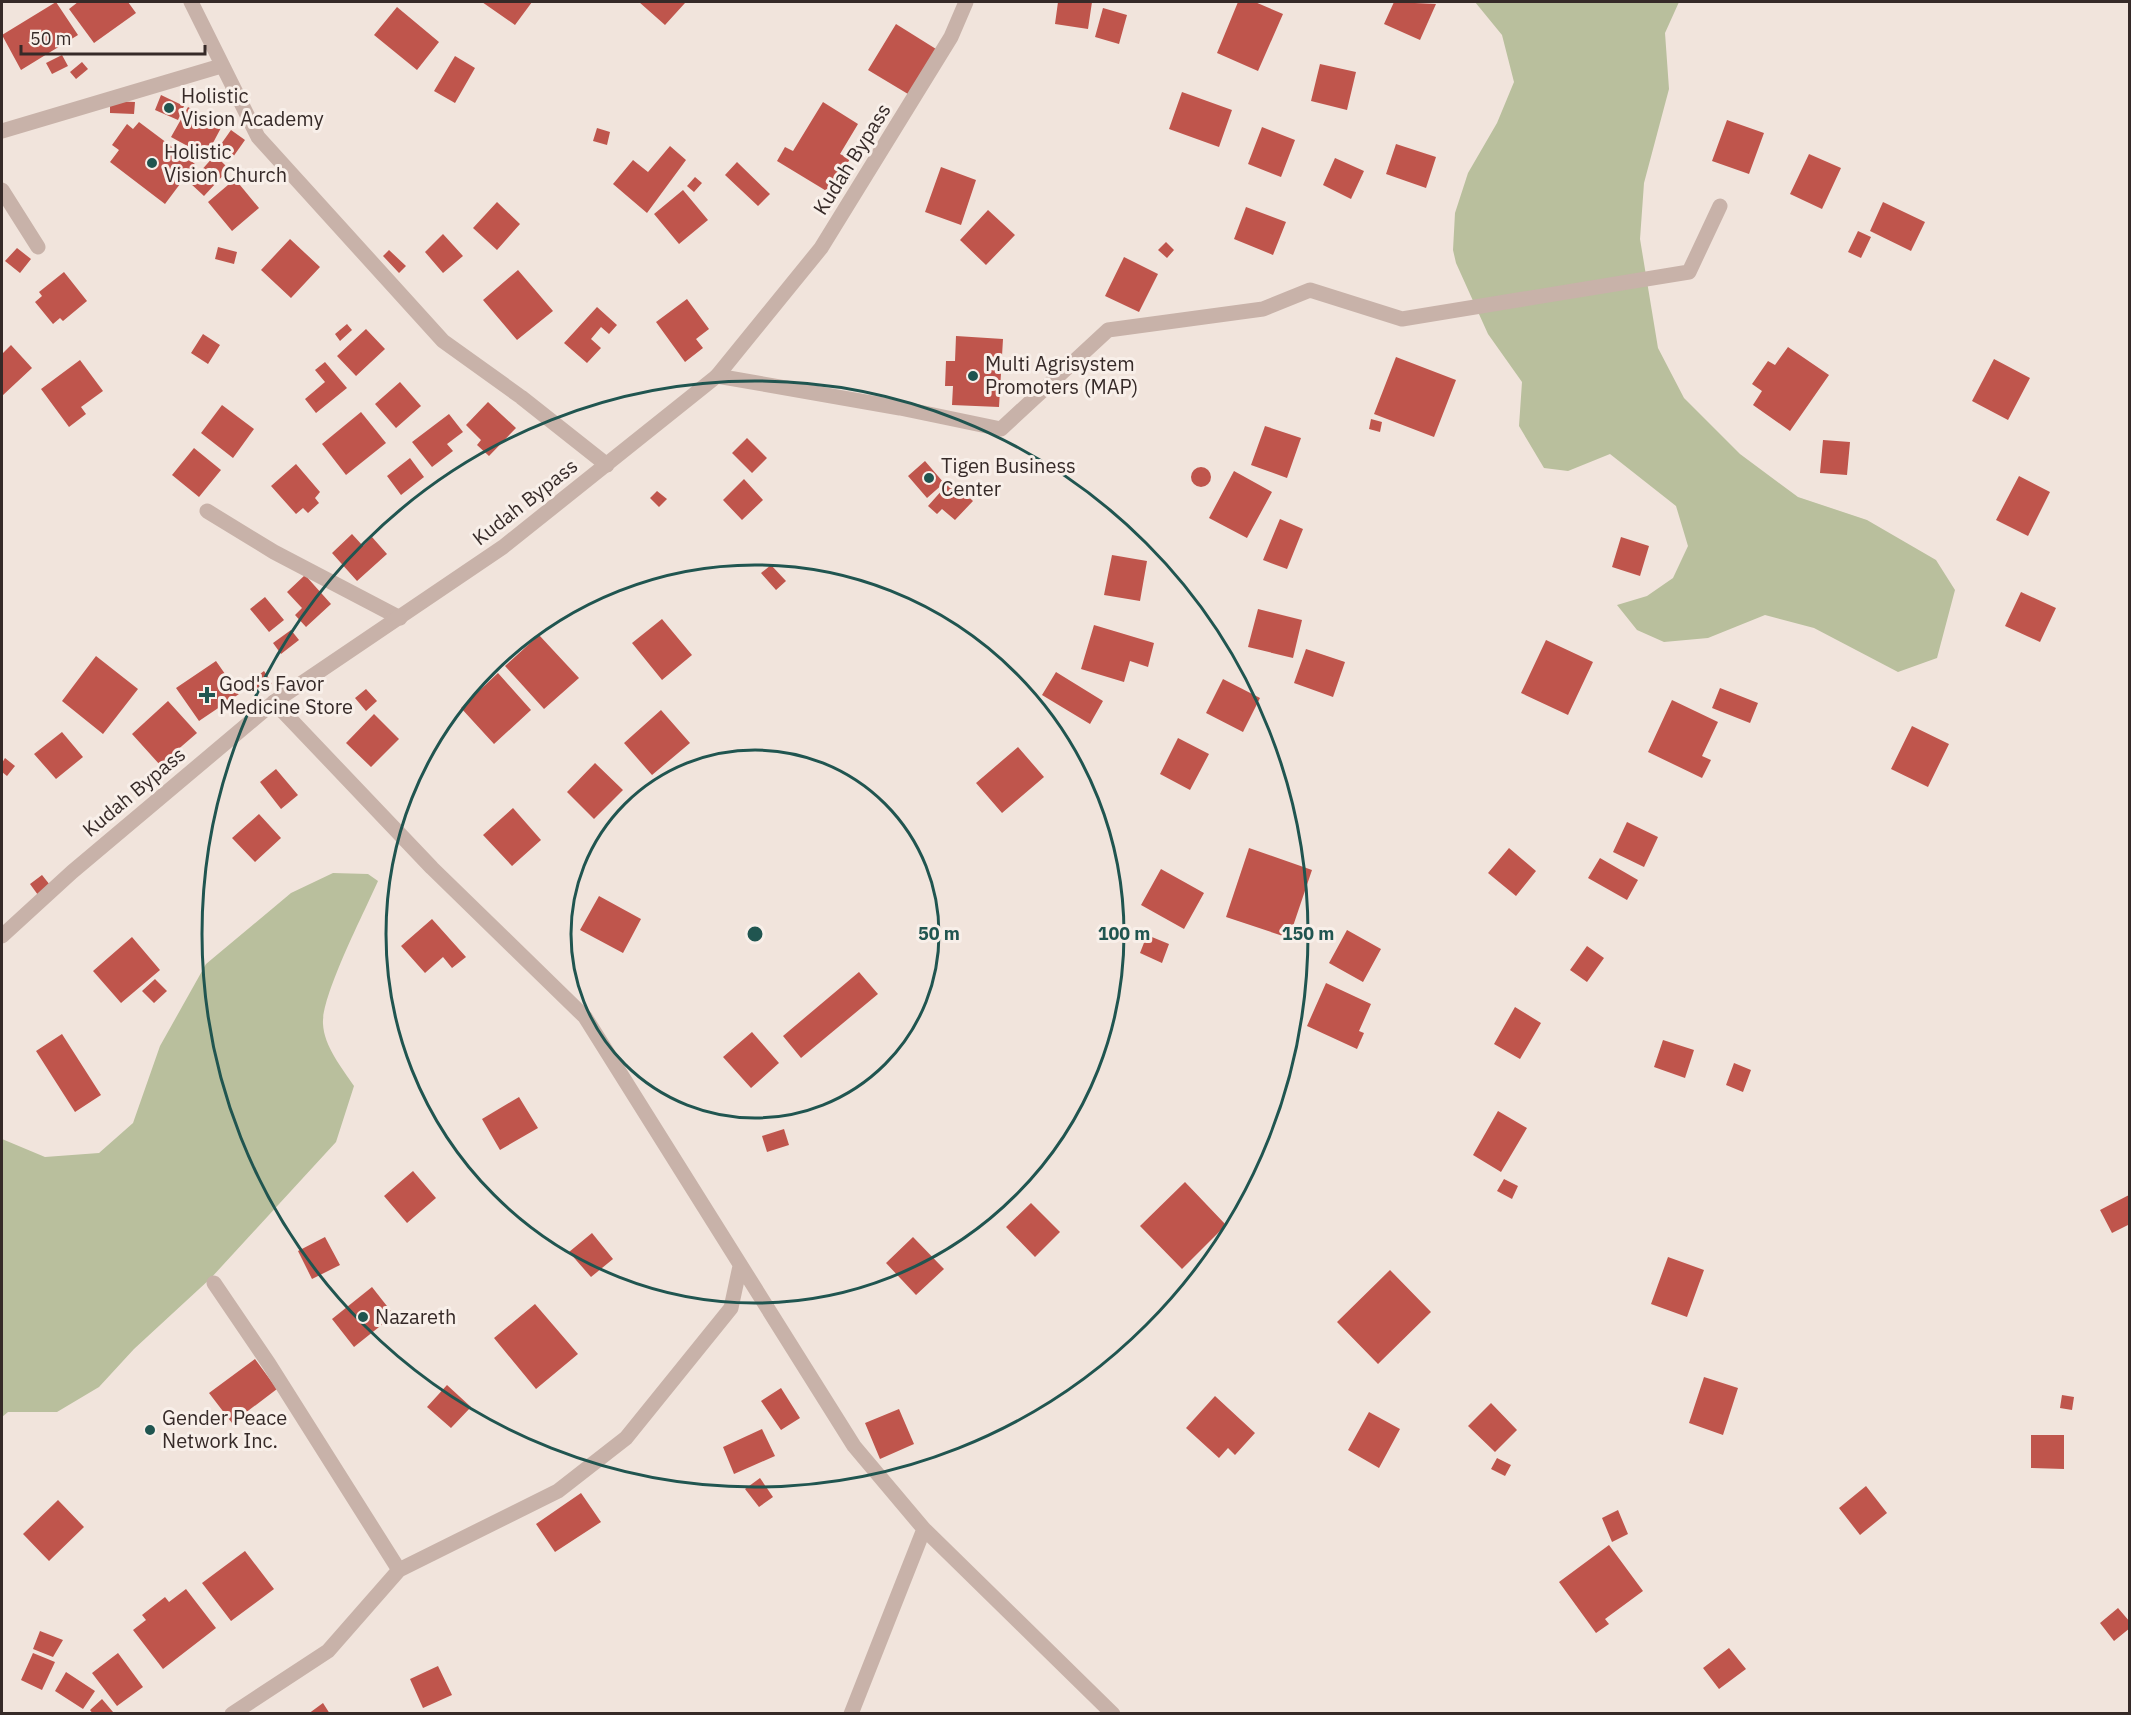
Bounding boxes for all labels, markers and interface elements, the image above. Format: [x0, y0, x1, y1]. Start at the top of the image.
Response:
scale bar [21, 18, 206, 56]
text: 50 m [30, 27, 72, 50]
place label: Holistic Vision Academy [181, 82, 324, 132]
street label: Kudah Bypass [807, 98, 897, 220]
marker: Holistic Vision Academy [162, 101, 176, 115]
place label: Holistic Vision Church [164, 138, 287, 188]
marker: Holistic Vision Church [145, 156, 159, 170]
place label: Multi Agrisystem Promoters (MAP) [985, 350, 1138, 400]
marker: Multi Agrisystem Promoters (MAP) [966, 369, 980, 383]
street label: Kudah Bypass [466, 452, 583, 551]
place label: Tigen Business Center [941, 452, 1076, 502]
marker: Tigen Business Center [922, 471, 936, 485]
place label: God's Favor Medicine Store [219, 670, 353, 720]
marker: God's Favor Medicine Store [200, 688, 214, 702]
street label: Kudah Bypass [76, 741, 191, 843]
text: 50 m [918, 922, 960, 945]
text: 100 m [1098, 922, 1150, 945]
text: 150 m [1282, 922, 1334, 945]
centre of rings [745, 924, 765, 944]
place label: Nazareth [375, 1303, 456, 1330]
marker: Nazareth [356, 1310, 370, 1324]
place label: Gender Peace Network Inc. [162, 1404, 287, 1454]
marker: Gender Peace Network Inc. [143, 1423, 157, 1437]

